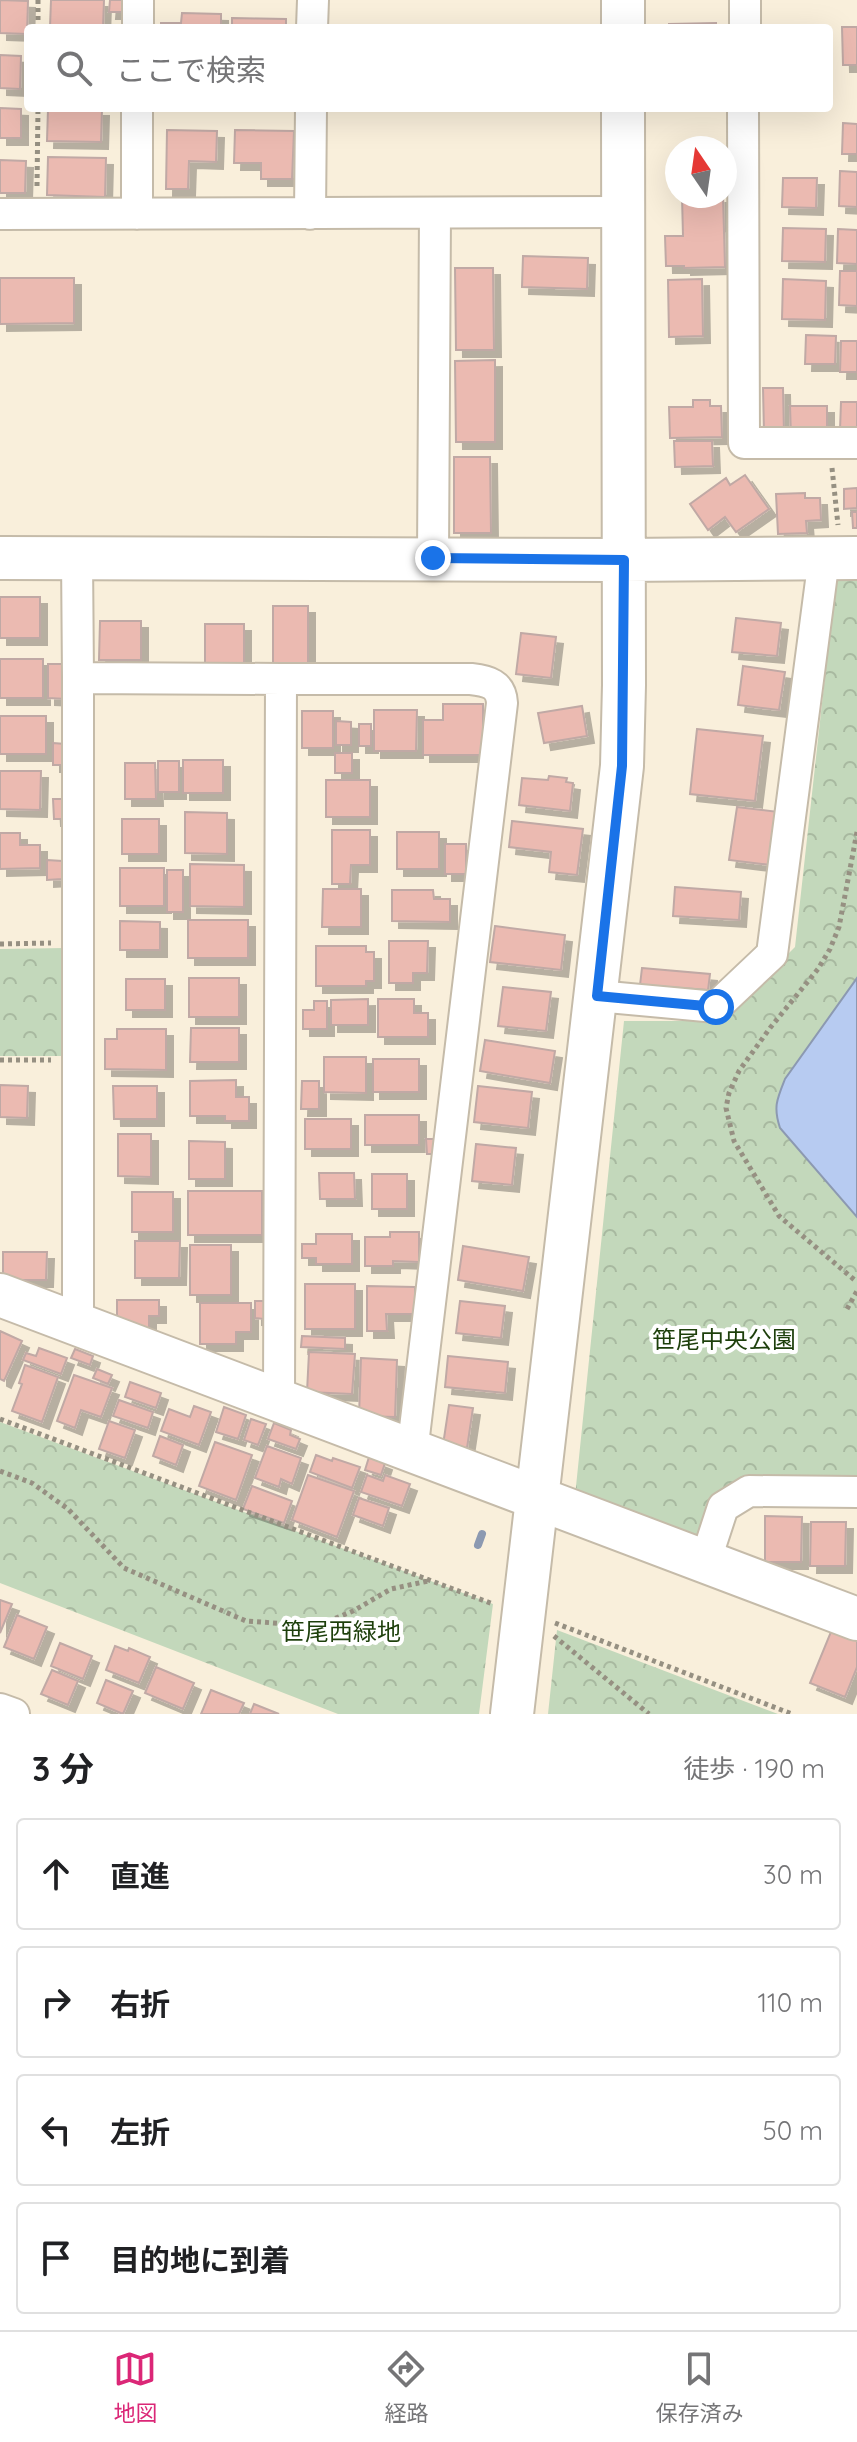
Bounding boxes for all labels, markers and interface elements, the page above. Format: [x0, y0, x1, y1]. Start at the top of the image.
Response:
search box [24, 24, 833, 112]
icon: search [52, 46, 96, 90]
text: ここで検索 [116, 51, 266, 89]
north arrow [665, 136, 737, 208]
route end [415, 540, 451, 576]
route start [698, 989, 734, 1025]
park label: 笹尾中央公園 [652, 1324, 796, 1354]
park label: 笹尾西緑地 [281, 1616, 401, 1646]
text: 3 分 [32, 1747, 94, 1790]
text: 徒歩 · 190 m [683, 1752, 825, 1785]
icon: ahead [34, 1852, 78, 1896]
text: 直進 [110, 1857, 170, 1895]
text: 30 m [763, 1858, 823, 1891]
icon: right [34, 1980, 78, 2024]
text: 右折 [110, 1985, 170, 2023]
text: 110 m [757, 1986, 823, 2019]
icon: left [34, 2108, 78, 2152]
text: 左折 [110, 2113, 170, 2151]
text: 50 m [763, 2114, 823, 2147]
icon: arrive [34, 2236, 78, 2280]
text: 目的地に到着 [110, 2241, 290, 2279]
tab: 地図 [113, 2347, 158, 2427]
tab: 経路 [384, 2347, 429, 2427]
tab: 保存済み [655, 2347, 744, 2427]

